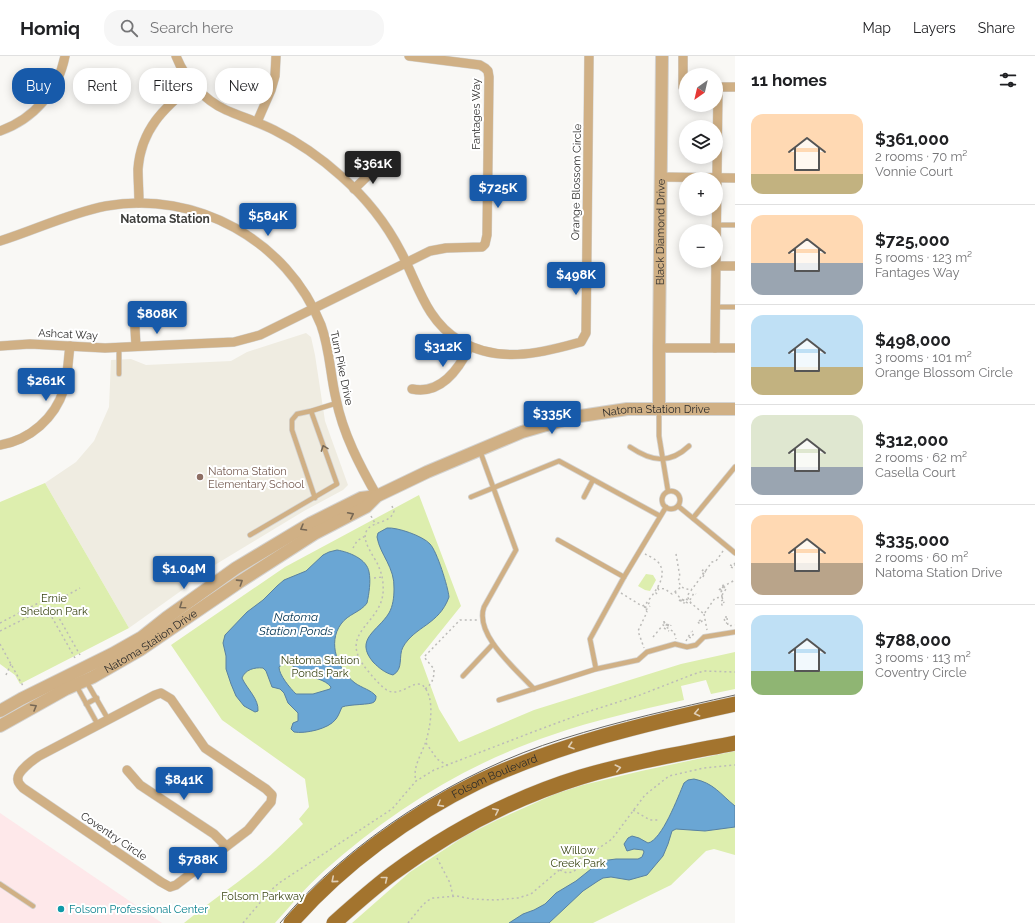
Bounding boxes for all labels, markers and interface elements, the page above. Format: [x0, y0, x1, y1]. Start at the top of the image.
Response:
search box [104, 10, 384, 46]
text: Homiq [20, 17, 80, 39]
icon: search [118, 17, 140, 39]
text: Search here [150, 19, 233, 37]
text: Map [863, 20, 891, 36]
text: Layers [913, 20, 956, 36]
text: Share [978, 20, 1015, 36]
chip: Buy [12, 68, 65, 104]
chip: Rent [73, 68, 131, 104]
chip: Filters [139, 68, 207, 104]
chip: New [215, 68, 273, 104]
north arrow [679, 68, 723, 112]
map controls [679, 68, 723, 268]
icon: filters [997, 69, 1019, 91]
text: 11 homes [751, 70, 827, 90]
street label: Fantages Way [470, 78, 483, 150]
button: layers [679, 120, 723, 164]
street label: Orange Blossom Circle [569, 123, 584, 240]
text: $361,000 [875, 129, 949, 149]
icon: home [783, 130, 831, 178]
text: 2 rooms · 70 m² [875, 149, 967, 164]
pin: $361K [345, 151, 401, 185]
text: $361K [354, 156, 392, 171]
text: Vonnie Court [875, 164, 953, 179]
button: + [679, 172, 723, 216]
pin: $725K [470, 175, 526, 209]
street label: Black Diamond Drive [654, 178, 668, 285]
text: $725K [479, 180, 517, 195]
pin: $584K [240, 203, 296, 237]
text: $584K [248, 208, 288, 223]
district label: Natoma Station [120, 212, 210, 226]
button: − [679, 224, 723, 268]
text: $725,000 [875, 230, 950, 250]
icon: home [783, 231, 831, 279]
text: 5 rooms · 123 m² [875, 250, 972, 265]
pin: $498K [548, 262, 604, 296]
text: Fantages Way [875, 265, 960, 280]
text: $498K [556, 267, 596, 282]
pin: $808K [129, 301, 185, 335]
text: $808K [137, 306, 177, 321]
street label: Ashcat Way [38, 326, 98, 343]
street label: Turn Pike Drive [327, 330, 356, 407]
text: $498,000 [875, 330, 951, 350]
icon: home [783, 331, 831, 379]
pin: $312K [415, 334, 471, 368]
text: $312K [424, 339, 462, 354]
text: 3 rooms · 101 m² [875, 350, 972, 365]
text: Orange Blossom Circle [875, 365, 1013, 380]
pin: $261K [18, 368, 74, 402]
text: $261K [27, 373, 65, 388]
pin: $335K [524, 401, 580, 435]
street label: Natoma Station Drive [601, 403, 710, 420]
text: $335K [533, 406, 571, 421]
text: $312,000 [875, 430, 948, 450]
icon: home [783, 431, 831, 479]
one-way arrow [320, 444, 329, 451]
text: 2 rooms · 62 m² [875, 450, 967, 465]
place label: Natoma Station Elementary School [208, 465, 304, 491]
text: Casella Court [875, 465, 956, 480]
marker: Natoma Station Elementary School [195, 472, 205, 482]
one-way arrow [347, 512, 355, 519]
one-way arrow [300, 523, 307, 531]
text: $335,000 [875, 530, 949, 550]
icon: home [783, 531, 831, 579]
text: 2 rooms · 60 m² [875, 550, 968, 565]
pin: $1.04M [151, 556, 217, 590]
text: $1.04M [162, 561, 206, 576]
text: Natoma Station Drive [875, 565, 1002, 580]
one-way arrow [236, 579, 243, 586]
park label: Ernie Sheldon Park [20, 592, 88, 618]
one-way arrow [179, 601, 186, 609]
street label: Natoma Station Drive [102, 607, 200, 676]
water label: Natoma Station Ponds [258, 610, 334, 638]
text: $788,000 [875, 630, 951, 650]
icon: home [783, 631, 831, 679]
text: 3 rooms · 113 m² [875, 650, 971, 665]
park label: Natoma Station Ponds Park [281, 654, 359, 680]
text: Coventry Circle [875, 665, 967, 680]
one-way arrow [30, 705, 37, 712]
one-way arrow [694, 708, 700, 716]
one-way arrow [568, 742, 575, 750]
street label: Folsom Boulevard [449, 752, 539, 801]
one-way arrow [615, 764, 621, 772]
pin: $841K [156, 767, 212, 801]
text: $841K [165, 772, 203, 787]
one-way arrow [436, 799, 444, 806]
one-way arrow [491, 808, 499, 816]
street label: Coventry Circle [78, 809, 150, 864]
park label: Willow Creek Park [550, 844, 606, 870]
pin: $788K [170, 847, 226, 881]
text: $788K [178, 852, 218, 867]
one-way arrow [332, 875, 339, 882]
one-way arrow [381, 877, 388, 884]
park label: Folsom Parkway [221, 890, 305, 903]
place label: Folsom Professional Center [69, 903, 208, 916]
marker: Folsom Professional Center [56, 904, 66, 914]

